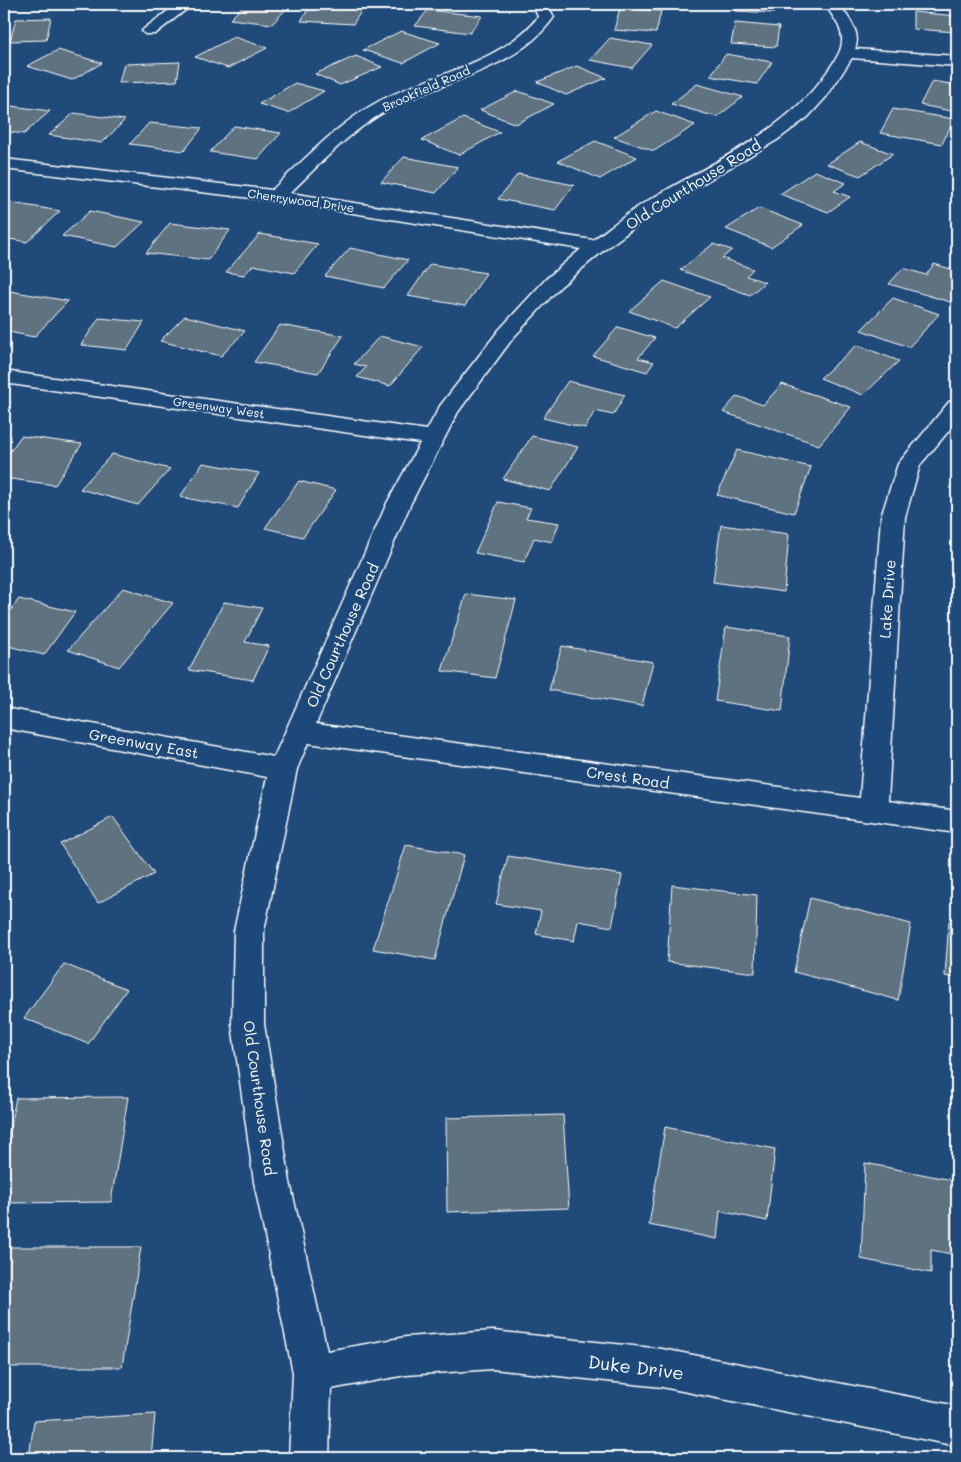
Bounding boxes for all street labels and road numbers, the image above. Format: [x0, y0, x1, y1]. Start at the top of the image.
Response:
street label: Brookfield Road [380, 61, 473, 114]
street label: Old Courthouse Road [621, 134, 765, 234]
street label: Cherrywood Drive [247, 185, 355, 215]
street label: Greenway West [172, 393, 266, 421]
street label: Lake Drive [874, 559, 900, 639]
street label: Old Courthouse Road [301, 560, 383, 710]
street label: Greenway East [88, 724, 200, 762]
street label: Crest Road [585, 761, 671, 793]
street label: Old Courthouse Road [239, 1019, 281, 1177]
street label: Duke Drive [587, 1349, 685, 1385]

